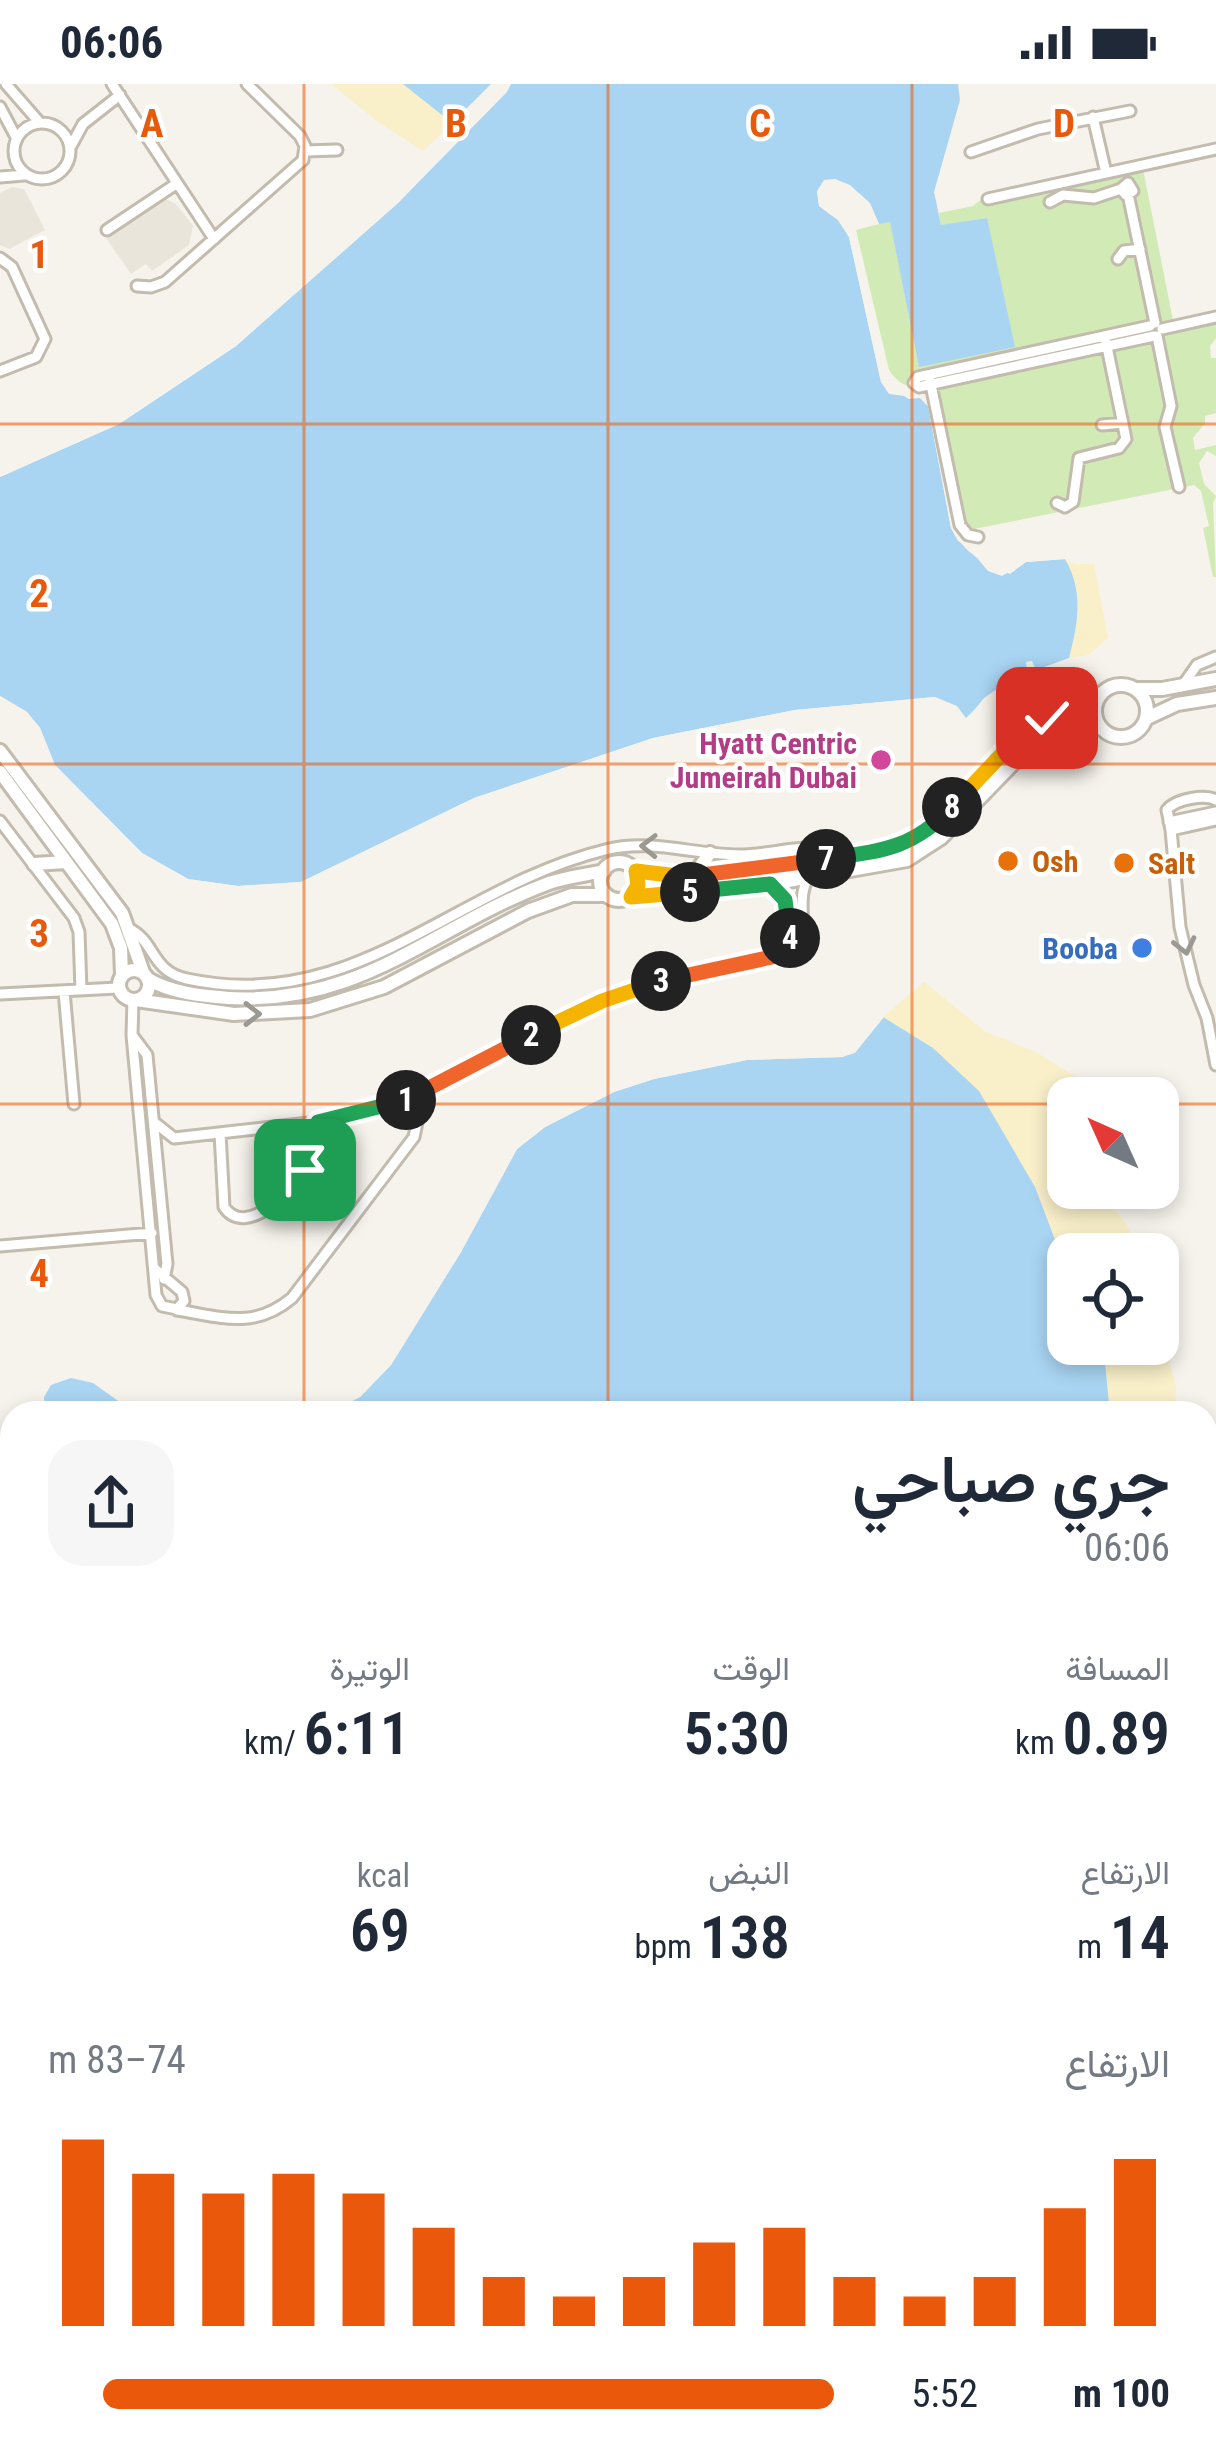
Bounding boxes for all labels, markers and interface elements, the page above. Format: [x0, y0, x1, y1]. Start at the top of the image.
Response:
text: 06:06 [60, 16, 163, 69]
text: A [140, 101, 164, 147]
text: B [445, 101, 467, 147]
text: C [749, 101, 771, 147]
text: D [1053, 101, 1075, 147]
text: 1 [29, 232, 49, 278]
text: 2 [29, 571, 49, 617]
pin [996, 667, 1098, 769]
icon: check [1014, 685, 1080, 751]
place label: Hyatt Centric Jumeirah Dubai [670, 726, 857, 795]
marker: Hyatt Centric Jumeirah Dubai [868, 747, 894, 773]
pin: 8 [922, 777, 982, 837]
text: 8 [944, 787, 960, 826]
pin: 7 [796, 829, 856, 889]
one-way arrow [639, 833, 658, 859]
text: 7 [818, 839, 834, 878]
place label: Osh [1032, 844, 1079, 879]
place label: Salt [1148, 846, 1195, 881]
marker: Osh [995, 848, 1021, 874]
marker: Salt [1111, 850, 1137, 876]
pin: 5 [660, 862, 720, 922]
text: 5 [682, 872, 698, 911]
pin: 4 [760, 908, 820, 968]
text: 3 [29, 911, 49, 957]
text: 4 [782, 918, 798, 957]
place label: Booba [1042, 931, 1118, 966]
marker: Booba [1129, 935, 1155, 961]
one-way arrow [1171, 936, 1196, 956]
pin: 3 [631, 951, 691, 1011]
text: 3 [653, 961, 669, 1000]
one-way arrow [244, 1001, 262, 1027]
pin: 2 [501, 1005, 561, 1065]
text: 2 [523, 1015, 539, 1054]
pin: 1 [376, 1070, 436, 1130]
north arrow [1047, 1077, 1179, 1209]
map controls [1047, 1077, 1179, 1365]
text: 1 [398, 1080, 414, 1119]
pin [254, 1119, 356, 1221]
icon: arrive [272, 1137, 338, 1203]
button: locate [1047, 1233, 1179, 1365]
text: 4 [29, 1251, 49, 1297]
button: share [48, 1440, 174, 1566]
text: جري صباحي [852, 1441, 1170, 1518]
text: 06:06 [1084, 1525, 1170, 1571]
text: الوتيرة [329, 1649, 410, 1688]
text: الوقت [712, 1649, 790, 1688]
text: المسافة [1065, 1649, 1170, 1688]
text: 6:11 [304, 1698, 410, 1769]
text: 5:30 [684, 1698, 790, 1769]
text: 0.89 [1062, 1698, 1170, 1769]
text: /km [244, 1723, 304, 1762]
text: km [1015, 1723, 1062, 1762]
text: النبض [708, 1853, 790, 1892]
text: الارتفاع [1080, 1853, 1170, 1892]
text: kcal [357, 1856, 410, 1895]
text: 69 [350, 1895, 410, 1966]
text: 138 [699, 1902, 790, 1973]
text: 14 [1110, 1902, 1170, 1973]
text: bpm [634, 1927, 699, 1966]
text: m [1077, 1927, 1110, 1966]
text: 74–83 m [48, 2037, 186, 2083]
text: الارتفاع [1064, 2041, 1170, 2087]
text: 5:52 [911, 2371, 978, 2417]
text: 100 m [1073, 2371, 1170, 2417]

